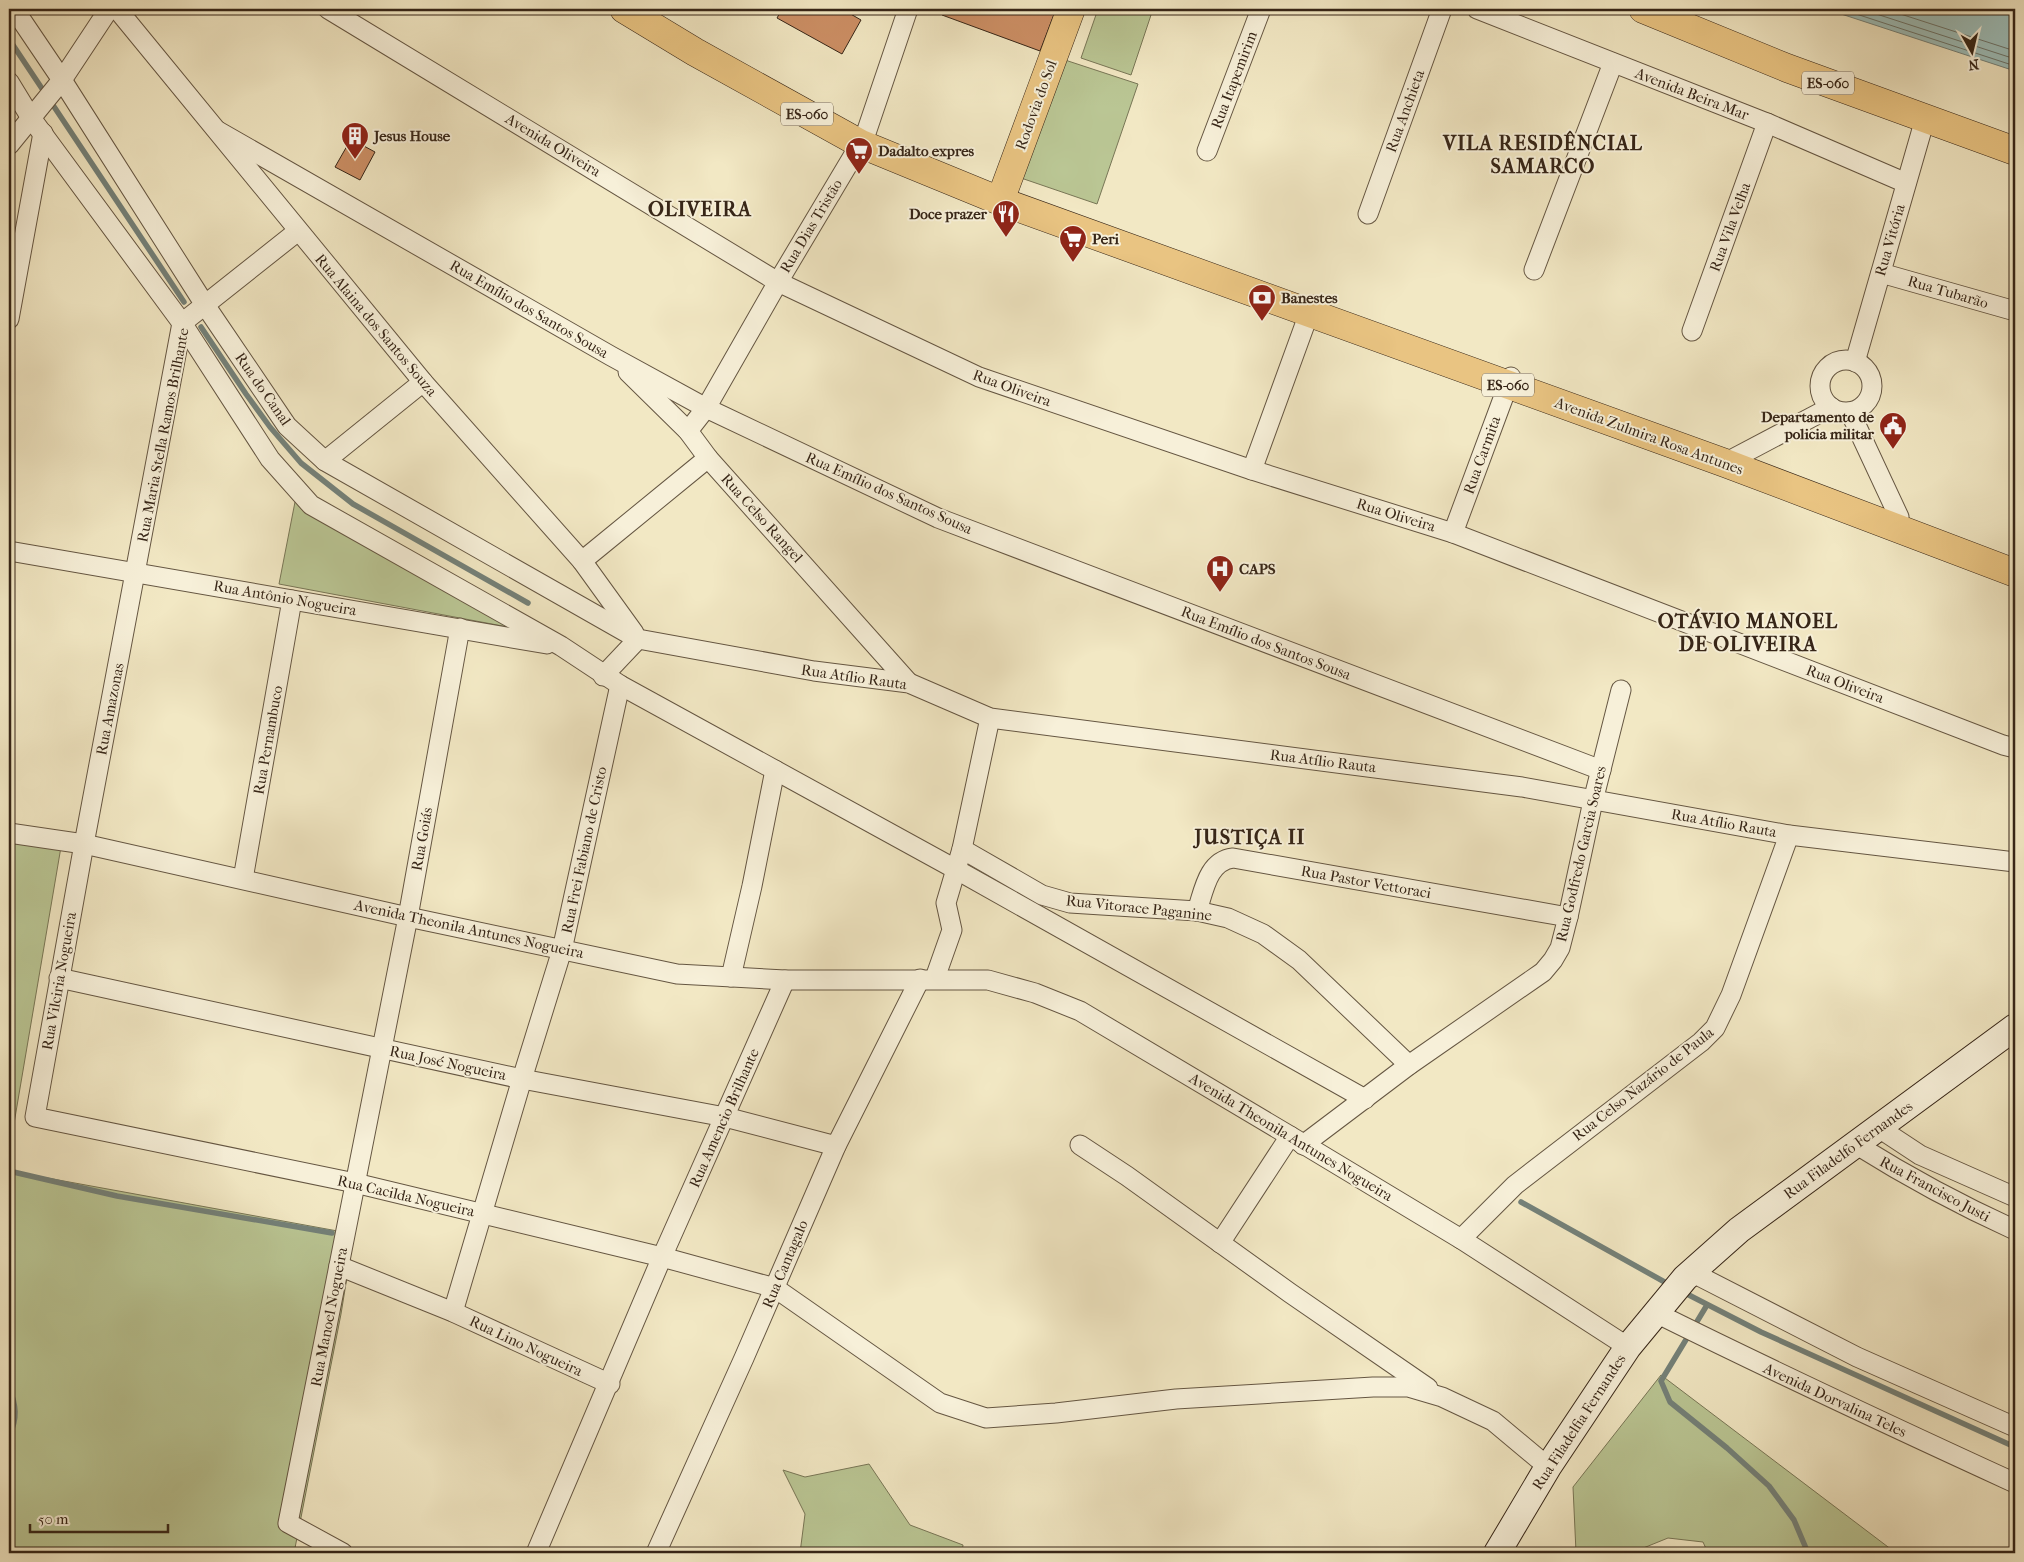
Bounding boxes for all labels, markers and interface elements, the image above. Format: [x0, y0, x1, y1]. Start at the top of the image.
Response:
street label: Rua Itapemirim [1207, 28, 1261, 131]
north arrow [1946, 28, 1996, 78]
text: N [1967, 55, 1980, 74]
street label: Rodovia do Sol [1011, 58, 1061, 152]
street label: Avenida Beira Mar [1632, 64, 1752, 124]
street label: Rua Anchieta [1382, 66, 1429, 155]
road number: ES-060 [1802, 72, 1854, 95]
road number: ES-060 [781, 102, 833, 126]
street label: Avenida Oliveira [501, 109, 605, 181]
building icon: Jesus House [340, 121, 370, 160]
place label: Jesus House [372, 127, 451, 145]
district label: VILA RESIDÊNCIAL SAMARCO [1442, 130, 1643, 178]
supermarket icon: Dadalto expres [844, 136, 874, 175]
place label: Dadalto expres [878, 142, 975, 160]
street label: Rua Dias Tristão [776, 176, 846, 276]
street label: Rua Vila Velha [1706, 179, 1755, 274]
district label: OLIVEIRA [648, 198, 752, 221]
restaurant icon: Doce prazer [991, 199, 1021, 238]
street label: Rua Vitória [1871, 201, 1909, 278]
place label: Doce prazer [909, 205, 988, 223]
supermarket icon: Peri [1058, 224, 1088, 263]
place label: Peri [1092, 230, 1120, 248]
street label: Rua Alaina dos Santos Souza [311, 250, 441, 401]
street label: Rua Emílio dos Santos Sousa [446, 256, 613, 362]
street label: Rua Tubarão [1906, 272, 1991, 312]
bank icon: Banestes [1247, 283, 1277, 322]
place label: Banestes [1281, 289, 1338, 307]
street label: Rua Maria Stella Ramos Brilhante [133, 326, 193, 544]
street label: Rua do Canal [231, 349, 295, 429]
street label: Rua Oliveira [970, 366, 1055, 411]
road number: ES-060 [1482, 374, 1534, 396]
street label: Avenida Zulmira Rosa Antunes [1551, 393, 1746, 479]
place label: Departamento de policia militar [1761, 408, 1875, 443]
public building icon: Departamento de policia militar [1878, 411, 1908, 450]
street label: Rua Carmita [1460, 412, 1505, 497]
street label: Rua Emílio dos Santos Sousa [803, 448, 976, 538]
street label: Rua Celso Rangel [717, 470, 807, 566]
street label: Rua Oliveira [1354, 494, 1439, 536]
hospital icon: CAPS [1205, 554, 1235, 593]
place label: CAPS [1239, 560, 1276, 578]
street label: Rua Antônio Nogueira [212, 577, 359, 620]
street label: Rua Emílio dos Santos Sousa [1179, 602, 1354, 684]
district label: OTÁVIO MANOEL DE OLIVEIRA [1658, 608, 1838, 656]
street label: Rua Amazonas [92, 661, 128, 757]
street label: Rua Atílio Rauta [800, 661, 909, 693]
street label: Rua Oliveira [1804, 661, 1887, 707]
street label: Rua Pernambuco [250, 684, 287, 796]
street label: Rua Atílio Rauta [1269, 746, 1378, 777]
street label: Rua Frei Fabiano de Cristo [557, 764, 611, 935]
street label: Rua Godfredo Garcia Soares [1552, 764, 1610, 944]
street label: Rua Goiás [408, 805, 437, 872]
street label: Rua Atílio Rauta [1670, 805, 1779, 841]
district label: JUSTIÇA II [1193, 826, 1305, 850]
street label: Rua Pastor Vettoraci [1299, 862, 1433, 902]
street label: Rua Vitorace Paganine [1065, 891, 1213, 925]
street label: Avenida Theonila Antunes Nogueira [352, 896, 586, 962]
street label: Rua Vilciria Nogueira [38, 909, 80, 1052]
street label: Rua Celso Nazário de Paula [1569, 1023, 1718, 1145]
street label: Rua José Nogueira [388, 1042, 509, 1084]
street label: Rua Amencio Brilhante [685, 1045, 763, 1190]
street label: Avenida Theonila Antunes Nogueira [1185, 1068, 1397, 1206]
street label: Rua Filadelfo Fernandes [1780, 1097, 1916, 1203]
street label: Rua Francisco Justi [1877, 1152, 1994, 1226]
street label: Rua Cacilda Nogueira [336, 1171, 477, 1221]
street label: Rua Cantagalo [758, 1217, 812, 1311]
street label: Rua Manoel Nogueira [307, 1245, 352, 1388]
street label: Rua Lino Nogueira [467, 1312, 586, 1381]
street label: Rua Filadelfia Fernandes [1528, 1350, 1630, 1493]
street label: Avenida Dorvalina Teles [1760, 1359, 1910, 1441]
scale bar [30, 1502, 168, 1534]
text: 50 m [38, 1510, 69, 1528]

